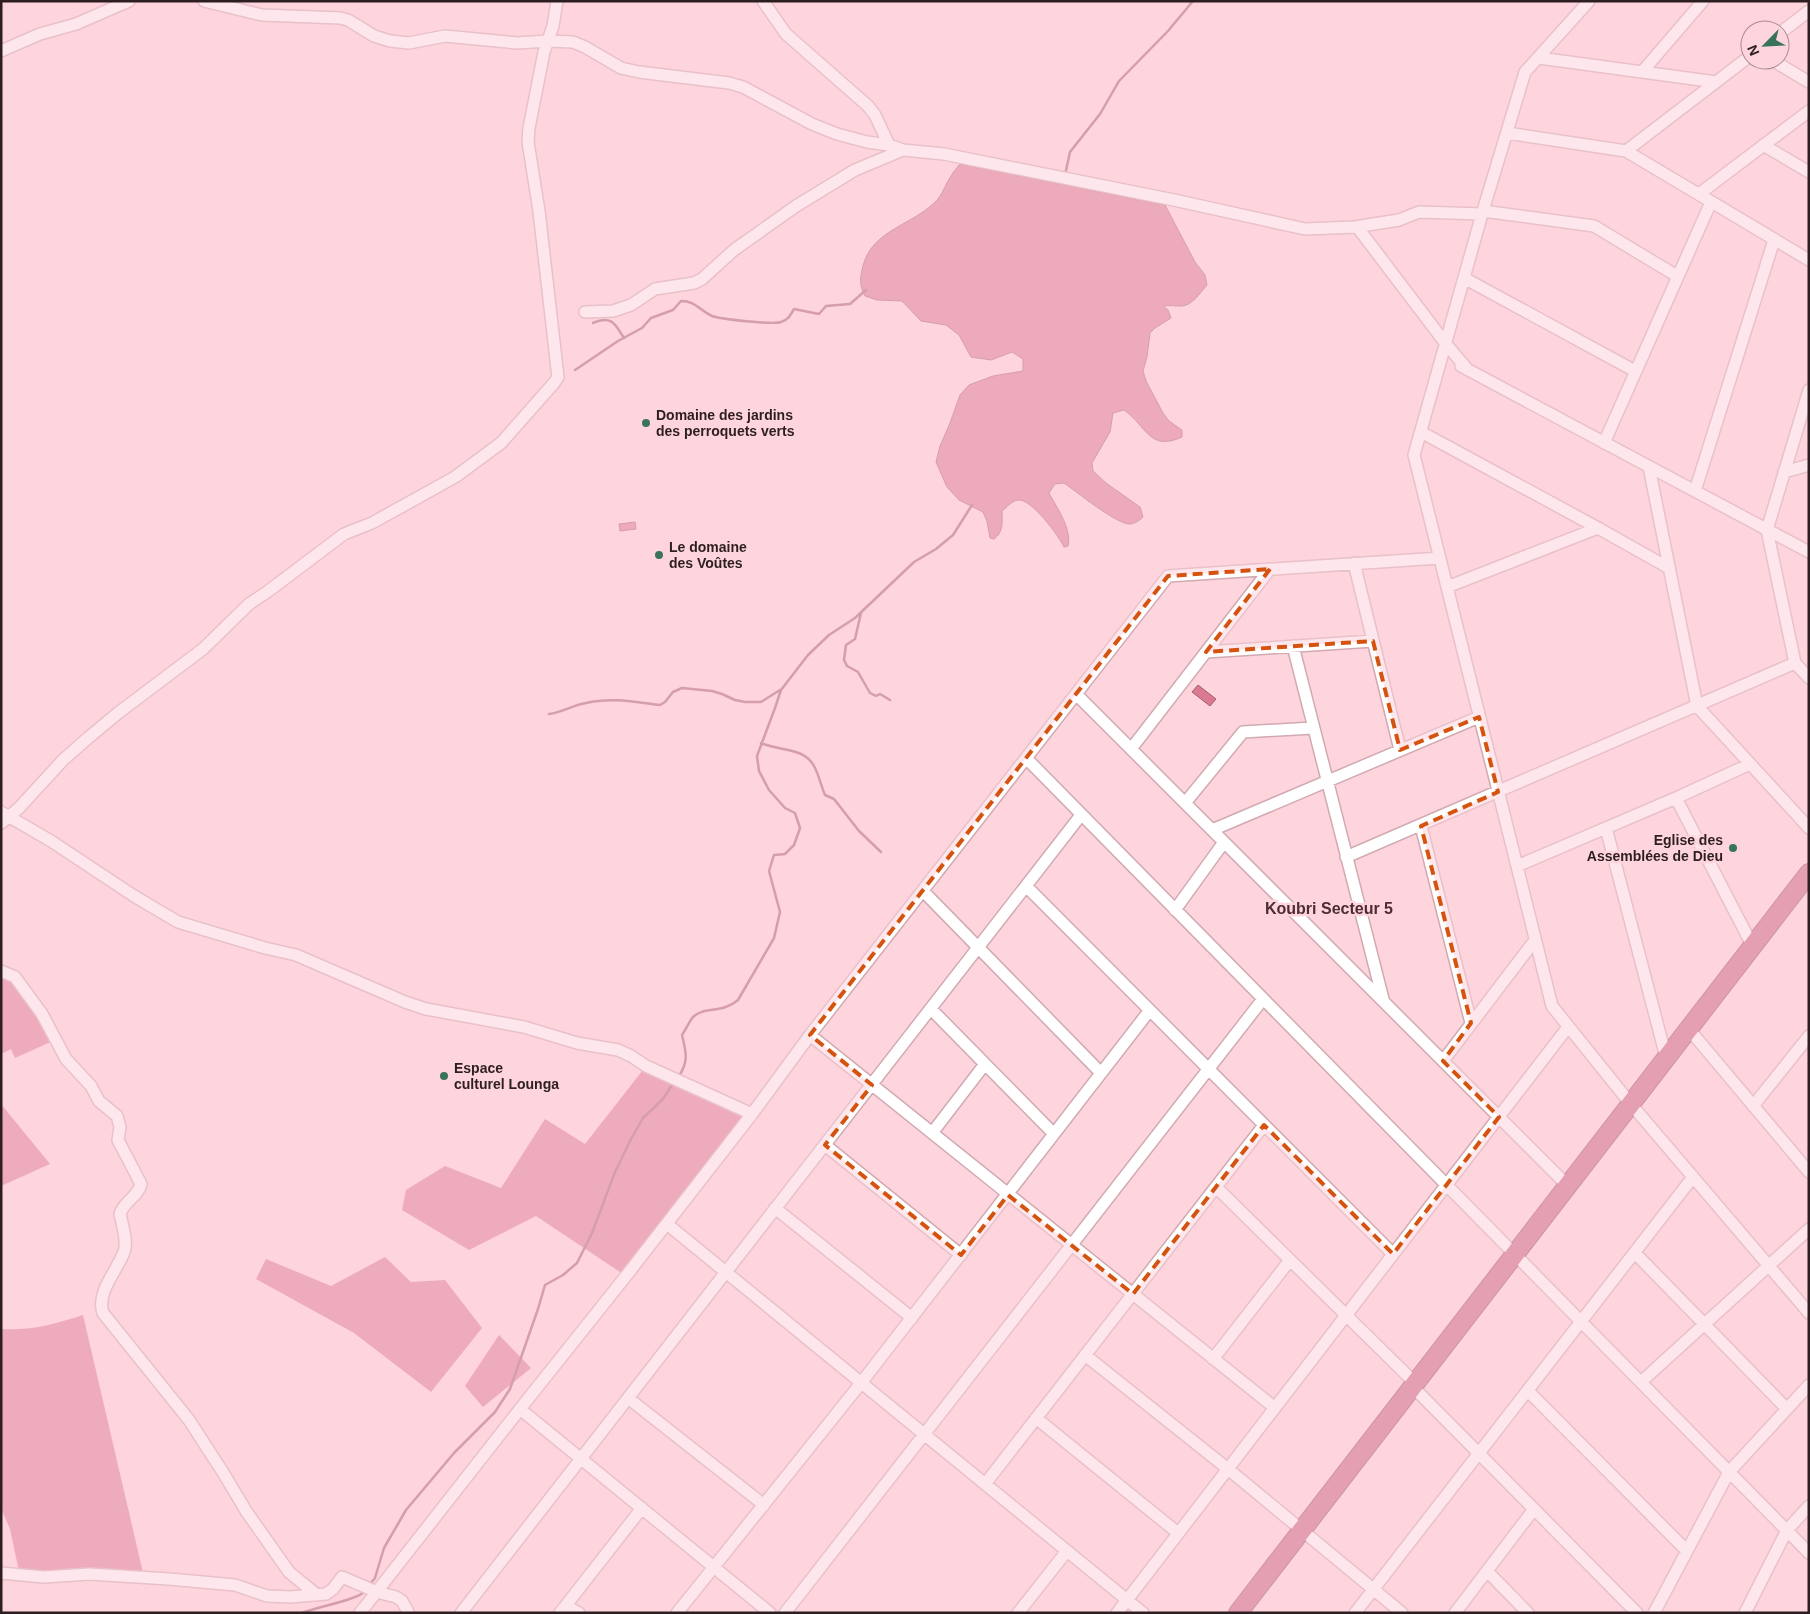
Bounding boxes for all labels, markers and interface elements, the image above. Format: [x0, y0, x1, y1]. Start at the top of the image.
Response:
north arrow [1740, 20, 1790, 70]
text: N [1744, 42, 1762, 58]
place label: Domaine des jardins des perroquets verts [656, 407, 795, 439]
marker: Domaine des jardins des perroquets verts [640, 417, 652, 429]
place label: Le domaine des Voûtes [669, 539, 747, 571]
marker: Le domaine des Voûtes [653, 549, 665, 561]
place label: Eglise des Assemblées de Dieu [1587, 832, 1723, 864]
marker: Eglise des Assemblées de Dieu [1727, 842, 1739, 854]
district label: Koubri Secteur 5 [1265, 900, 1393, 917]
place label: Espace culturel Lounga [454, 1060, 559, 1092]
marker: Espace culturel Lounga [438, 1070, 450, 1082]

